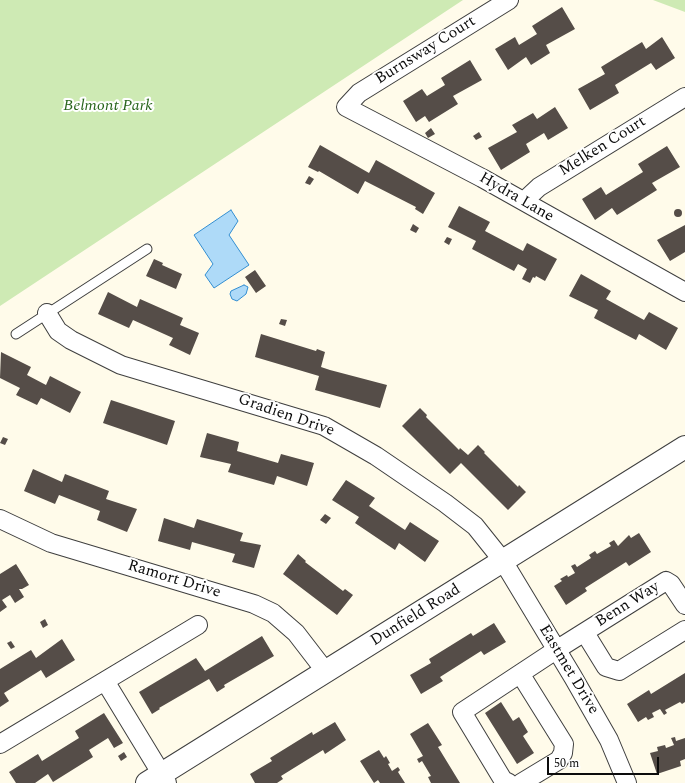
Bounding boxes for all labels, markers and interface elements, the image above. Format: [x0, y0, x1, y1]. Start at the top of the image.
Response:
street label: Burnsway Court [372, 12, 480, 90]
park label: Belmont Park [63, 97, 153, 117]
street label: Melken Court [556, 113, 650, 181]
street label: Hydra Lane [475, 169, 557, 227]
street label: Gradien Drive [235, 391, 337, 441]
street label: Ramort Drive [125, 557, 223, 603]
street label: Benn Way [592, 578, 664, 632]
street label: Dunfield Road [367, 581, 465, 651]
street label: Eastmet Drive [534, 622, 602, 718]
scale bar [549, 749, 661, 775]
text: 50 m [554, 754, 579, 773]

